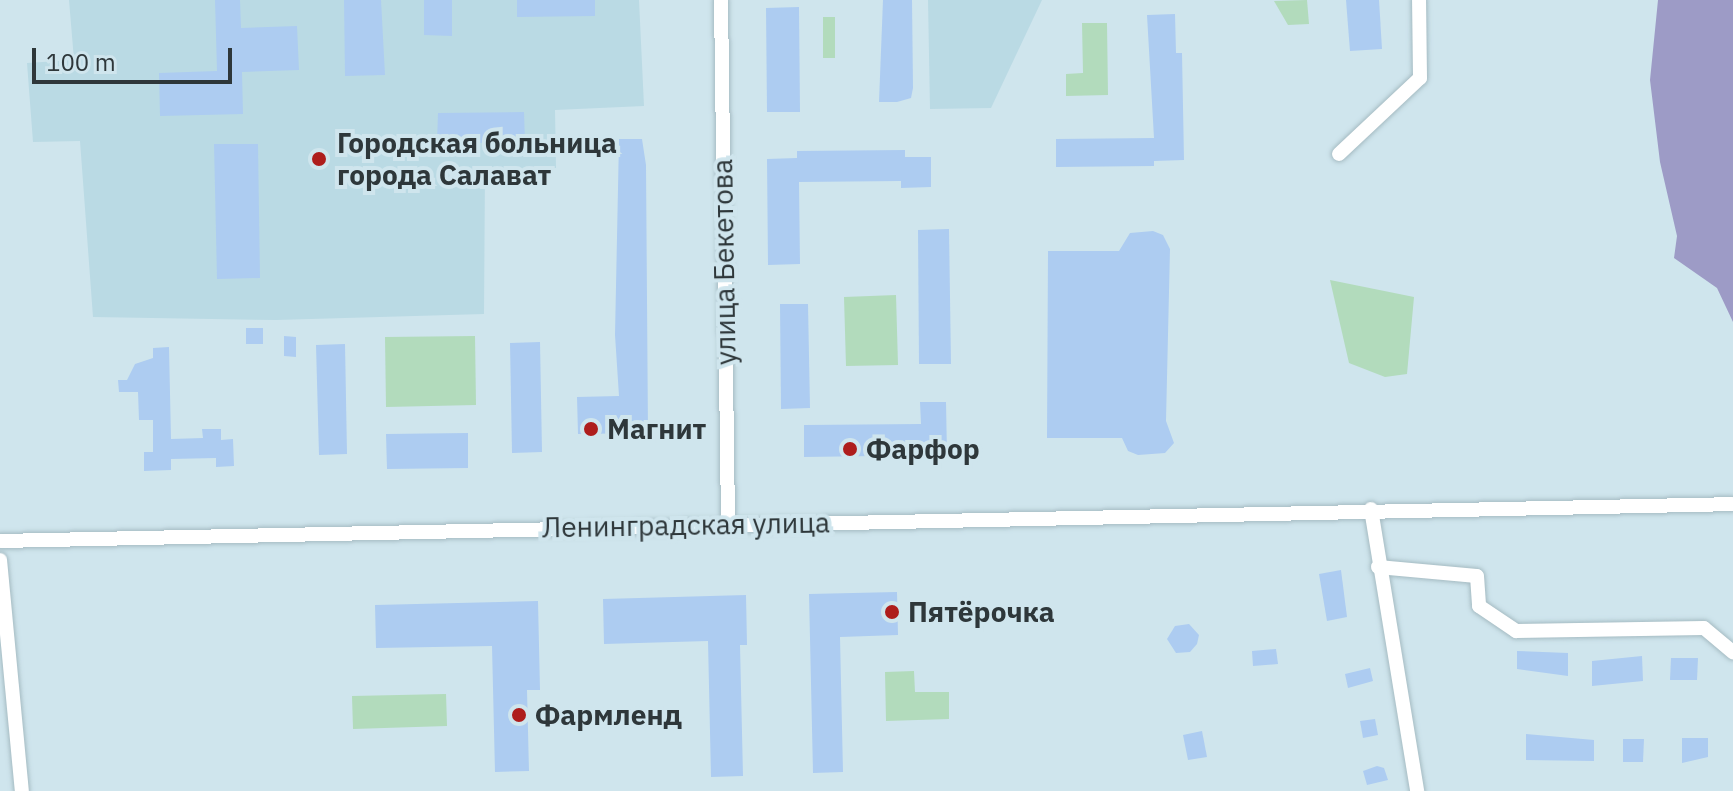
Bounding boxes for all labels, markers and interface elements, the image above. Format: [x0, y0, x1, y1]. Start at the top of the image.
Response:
scale bar [36, 32, 236, 82]
text: 100 m [46, 46, 116, 78]
place label: Городская больница города Салават [337, 126, 617, 192]
marker: Городская больница города Салават [308, 148, 330, 170]
street label: улица Бекетова [705, 159, 743, 365]
place label: Магнит [607, 412, 706, 446]
marker: Магнит [582, 420, 600, 438]
place label: Фарфор [866, 432, 980, 466]
marker: Фарфор [841, 440, 859, 458]
street label: Ленинградская улица [542, 506, 830, 544]
place label: Пятёрочка [908, 595, 1055, 629]
marker: Пятёрочка [883, 603, 901, 621]
place label: Фармленд [535, 698, 682, 732]
marker: Фармленд [510, 706, 528, 724]

